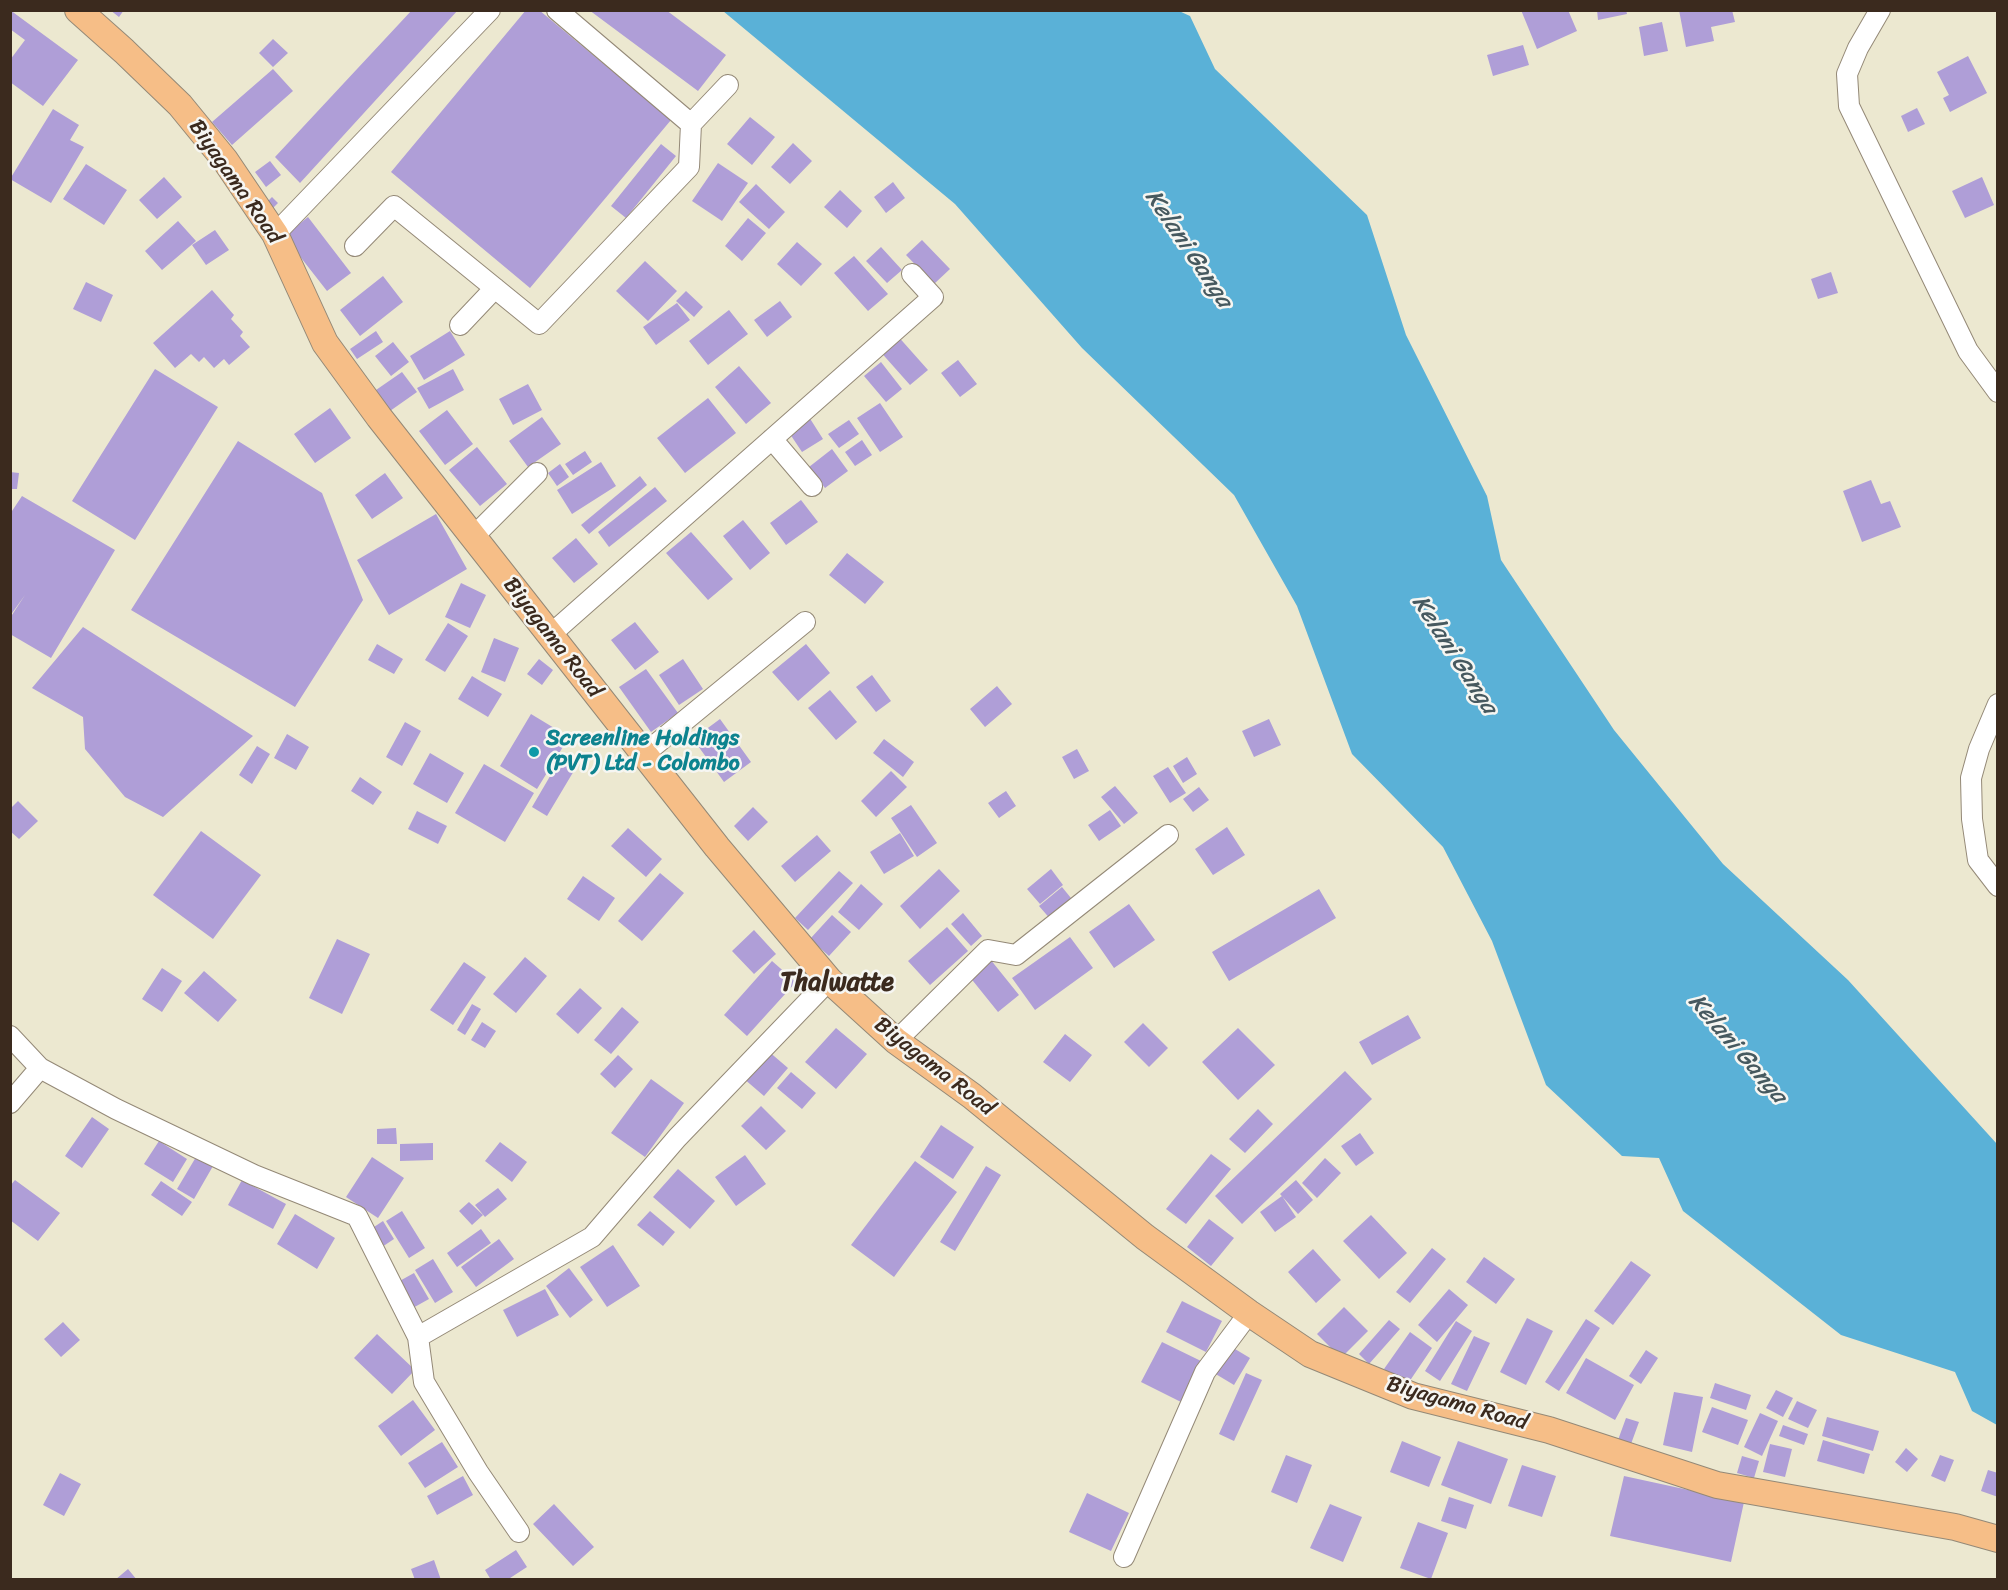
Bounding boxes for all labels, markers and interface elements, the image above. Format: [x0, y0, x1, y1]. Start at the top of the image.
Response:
street label: Biyagama Road [182, 115, 288, 249]
water label: Kelani Ganga [1138, 185, 1238, 313]
street label: Biyagama Road [497, 573, 607, 703]
water label: Kelani Ganga [1405, 590, 1503, 720]
place label: Screenline Holdings (PVT) Ltd - Colombo [546, 726, 740, 778]
marker: Screenline Holdings (PVT) Ltd - Colombo [527, 745, 541, 759]
district label: Thalwatte [780, 967, 894, 999]
water label: Kelani Ganga [1682, 988, 1792, 1110]
street label: Biyagama Road [869, 1012, 999, 1122]
street label: Biyagama Road [1383, 1371, 1531, 1437]

